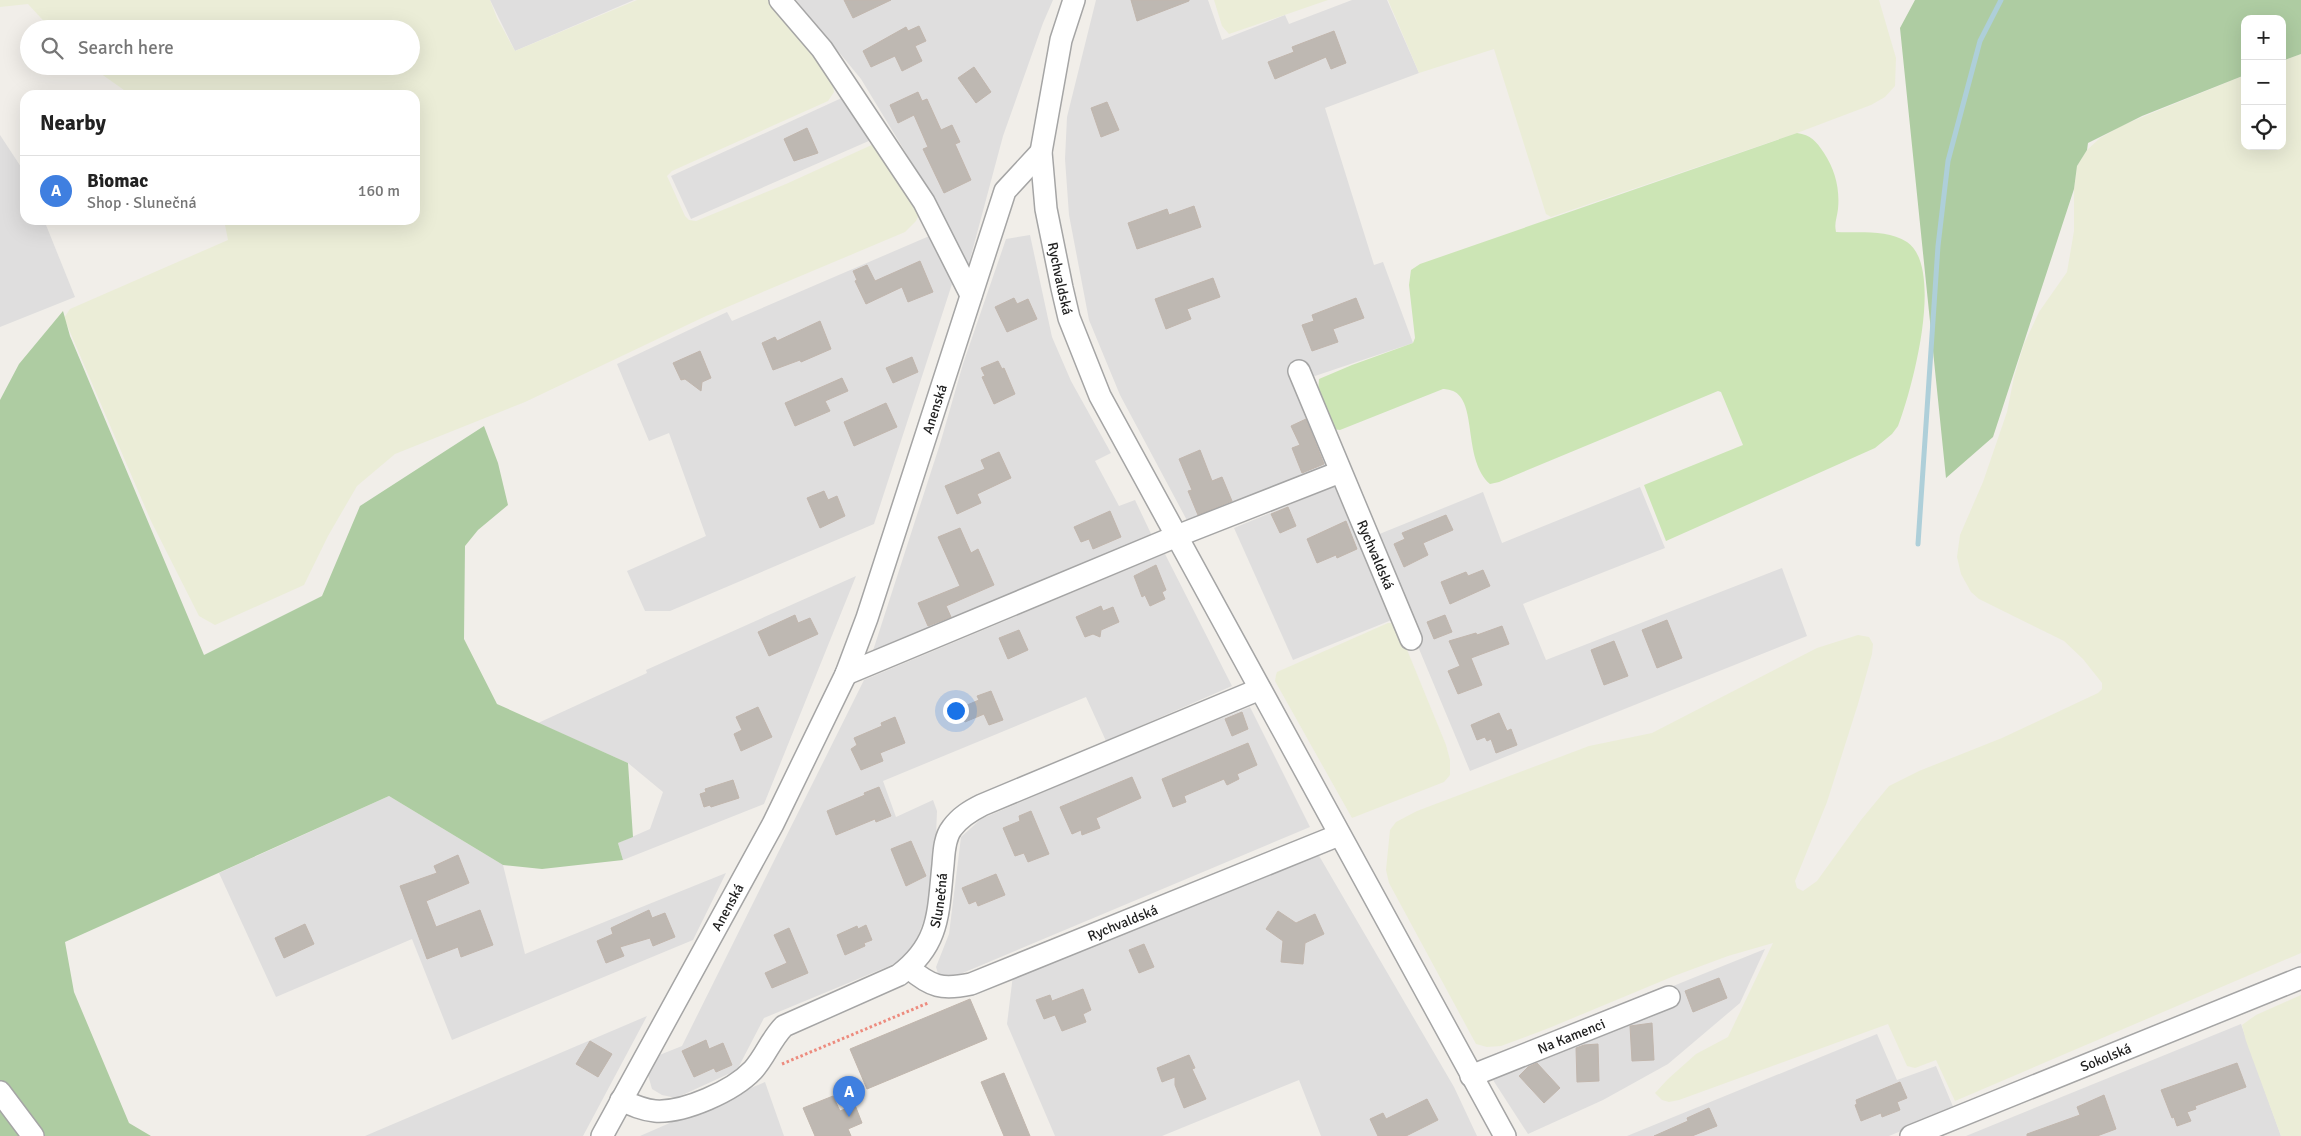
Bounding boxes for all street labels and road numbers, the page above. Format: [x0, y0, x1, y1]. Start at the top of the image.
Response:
street label: Rychvaldská [1044, 241, 1076, 317]
street label: Anenská [919, 382, 951, 436]
street label: Rychvaldská [1353, 517, 1397, 592]
street label: Slunečná [926, 872, 951, 930]
street label: Anenská [708, 881, 748, 934]
street label: Rychvaldská [1085, 901, 1160, 945]
street label: Na Kamenci [1535, 1015, 1608, 1058]
street label: Sokolská [2078, 1040, 2134, 1076]

